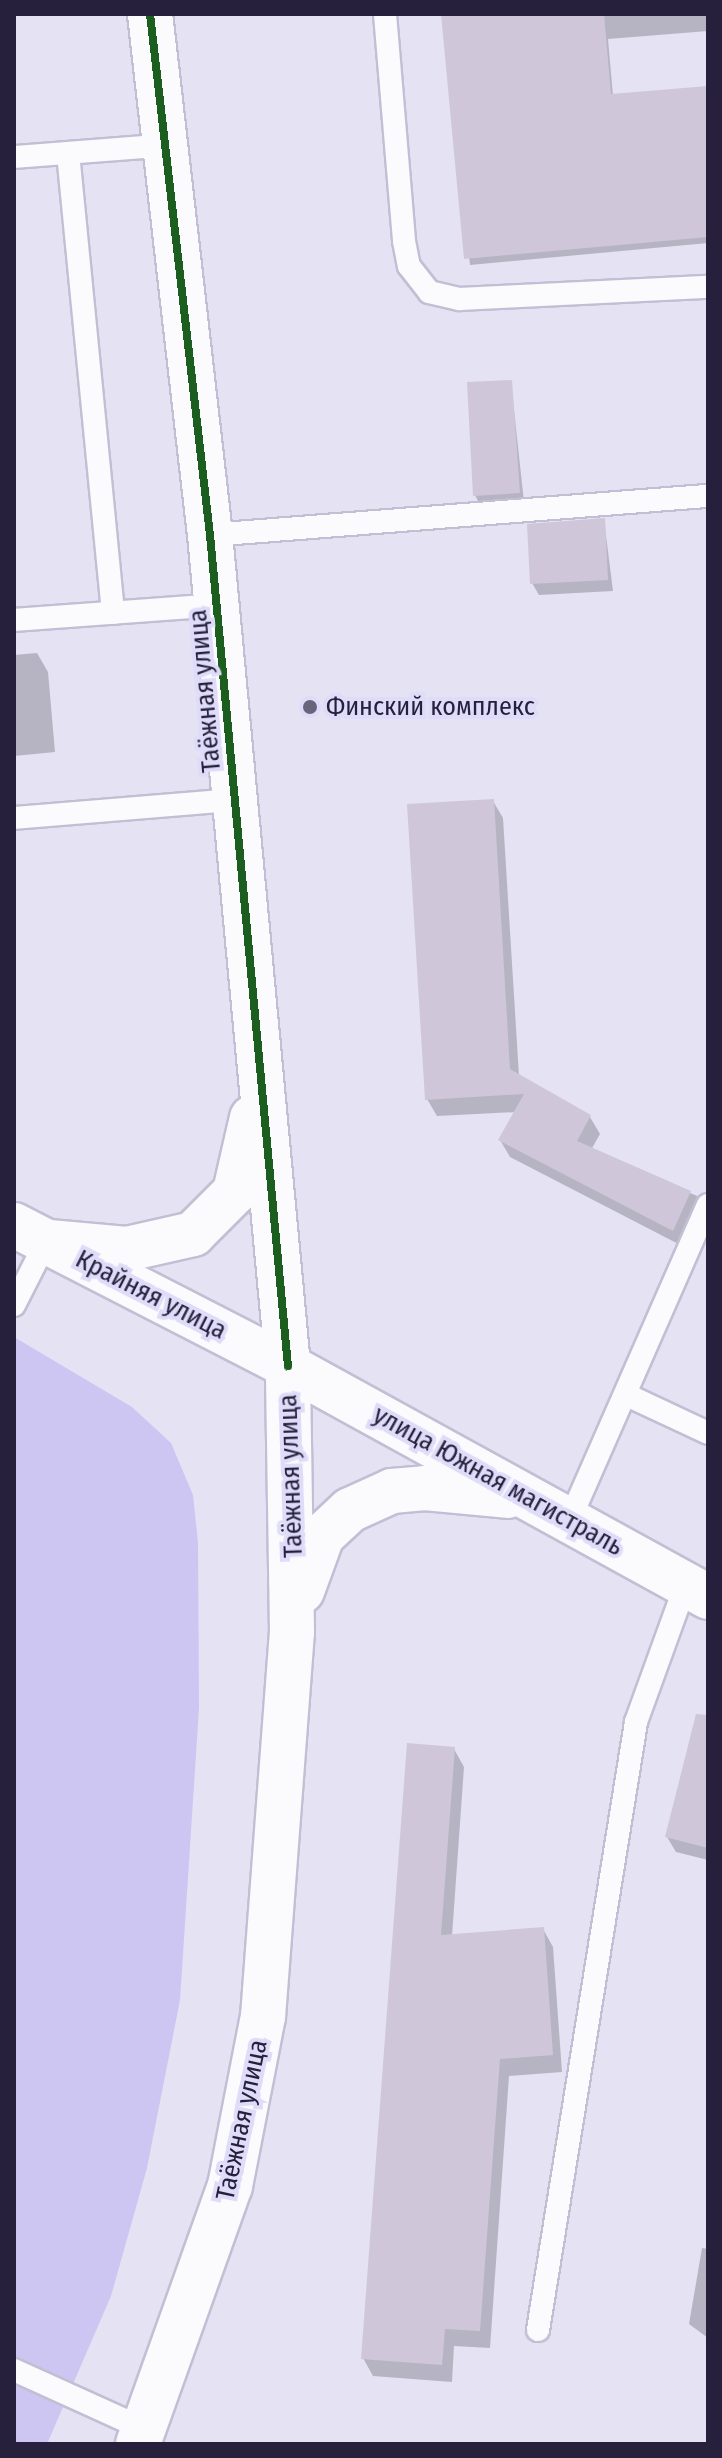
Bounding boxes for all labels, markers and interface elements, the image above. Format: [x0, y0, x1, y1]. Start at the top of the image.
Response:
street label: Таёжная улица [182, 608, 228, 774]
place label: Финский комплекс [326, 691, 535, 723]
marker: Финский комплекс [301, 698, 319, 716]
street label: Крайняя улица [70, 1244, 232, 1346]
street label: Таёжная улица [273, 1394, 309, 1558]
street label: улица Южная магистраль [368, 1399, 628, 1563]
street label: Таёжная улица [210, 2037, 274, 2203]

